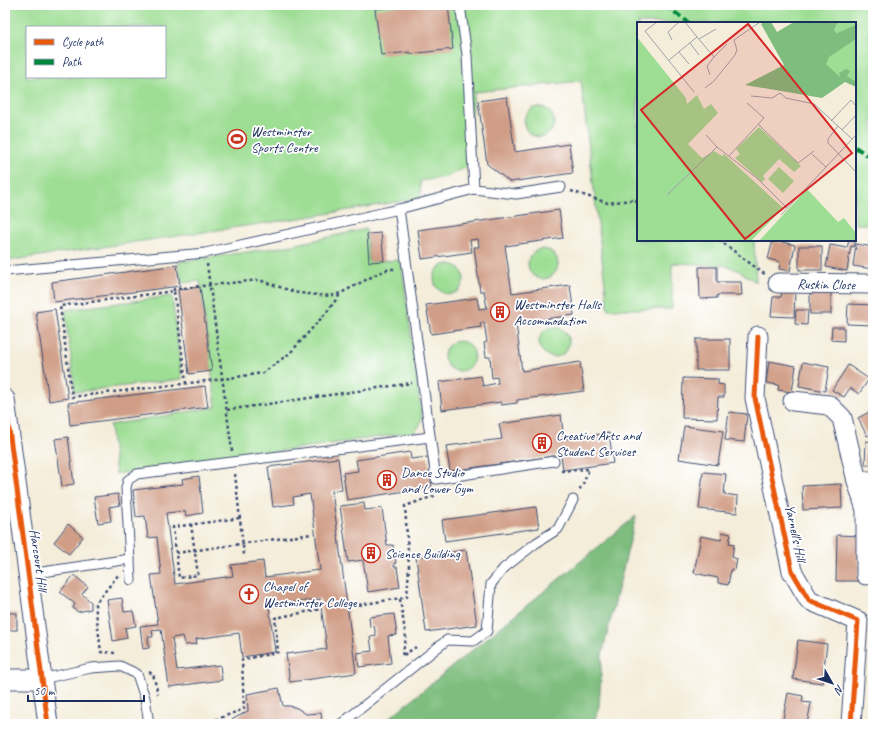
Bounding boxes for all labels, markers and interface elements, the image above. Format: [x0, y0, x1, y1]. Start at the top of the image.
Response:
inset map [637, 22, 856, 241]
legend [26, 26, 166, 78]
text: Cycle path [62, 34, 104, 50]
text: Path [62, 54, 82, 70]
place label: Westminster Sports Centre [251, 123, 319, 156]
sports icon: Westminster Sports Centre [226, 128, 248, 150]
street label: Ruskin Close [797, 275, 856, 294]
place label: Westminster Halls Accommodation [514, 296, 602, 329]
building icon: Westminster Halls Accommodation [489, 301, 511, 323]
place label: Creative Arts and Student Services [556, 427, 643, 460]
building icon: Creative Arts and Student Services [531, 432, 553, 454]
place label: Dance Studio and Lower Gym [401, 464, 474, 497]
building icon: Dance Studio and Lower Gym [376, 469, 398, 491]
street label: Yarnell's Hill [781, 503, 810, 566]
street label: Harcourt Hill [26, 528, 52, 595]
building icon: Science Building [360, 542, 382, 564]
place label: Science Building [385, 545, 461, 562]
place label: Chapel of Westminster College [263, 578, 358, 611]
church icon: Chapel of Westminster College [238, 583, 260, 605]
north arrow [812, 663, 852, 703]
scale bar [28, 677, 144, 703]
text: N [831, 682, 847, 698]
text: 50 m [34, 683, 56, 699]

